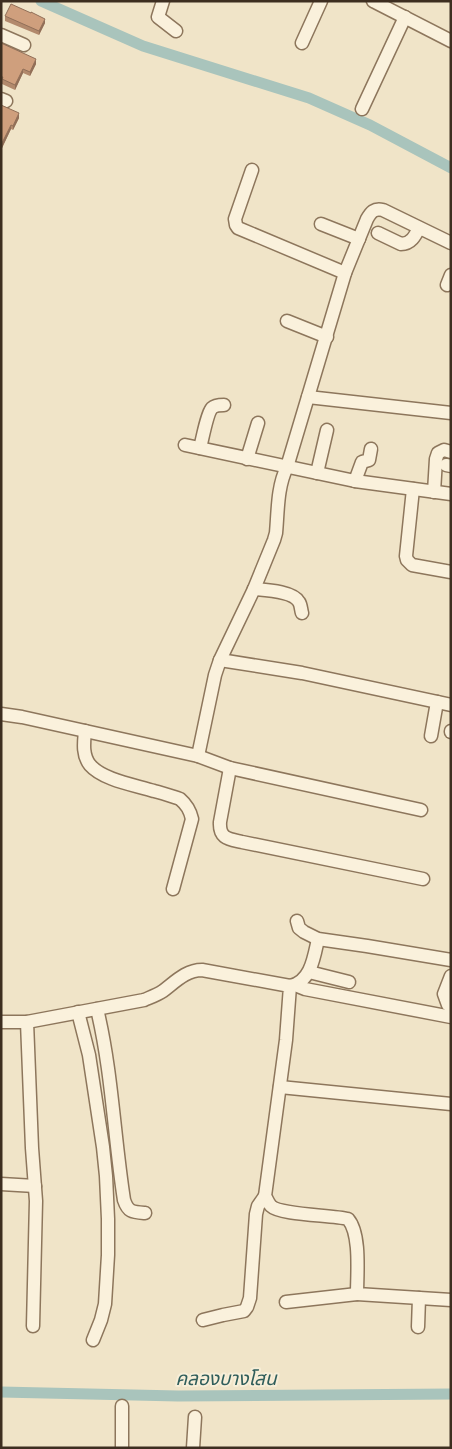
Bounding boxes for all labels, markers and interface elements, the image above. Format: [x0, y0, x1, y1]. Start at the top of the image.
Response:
water label: คลองบางโสน [175, 1365, 278, 1391]

